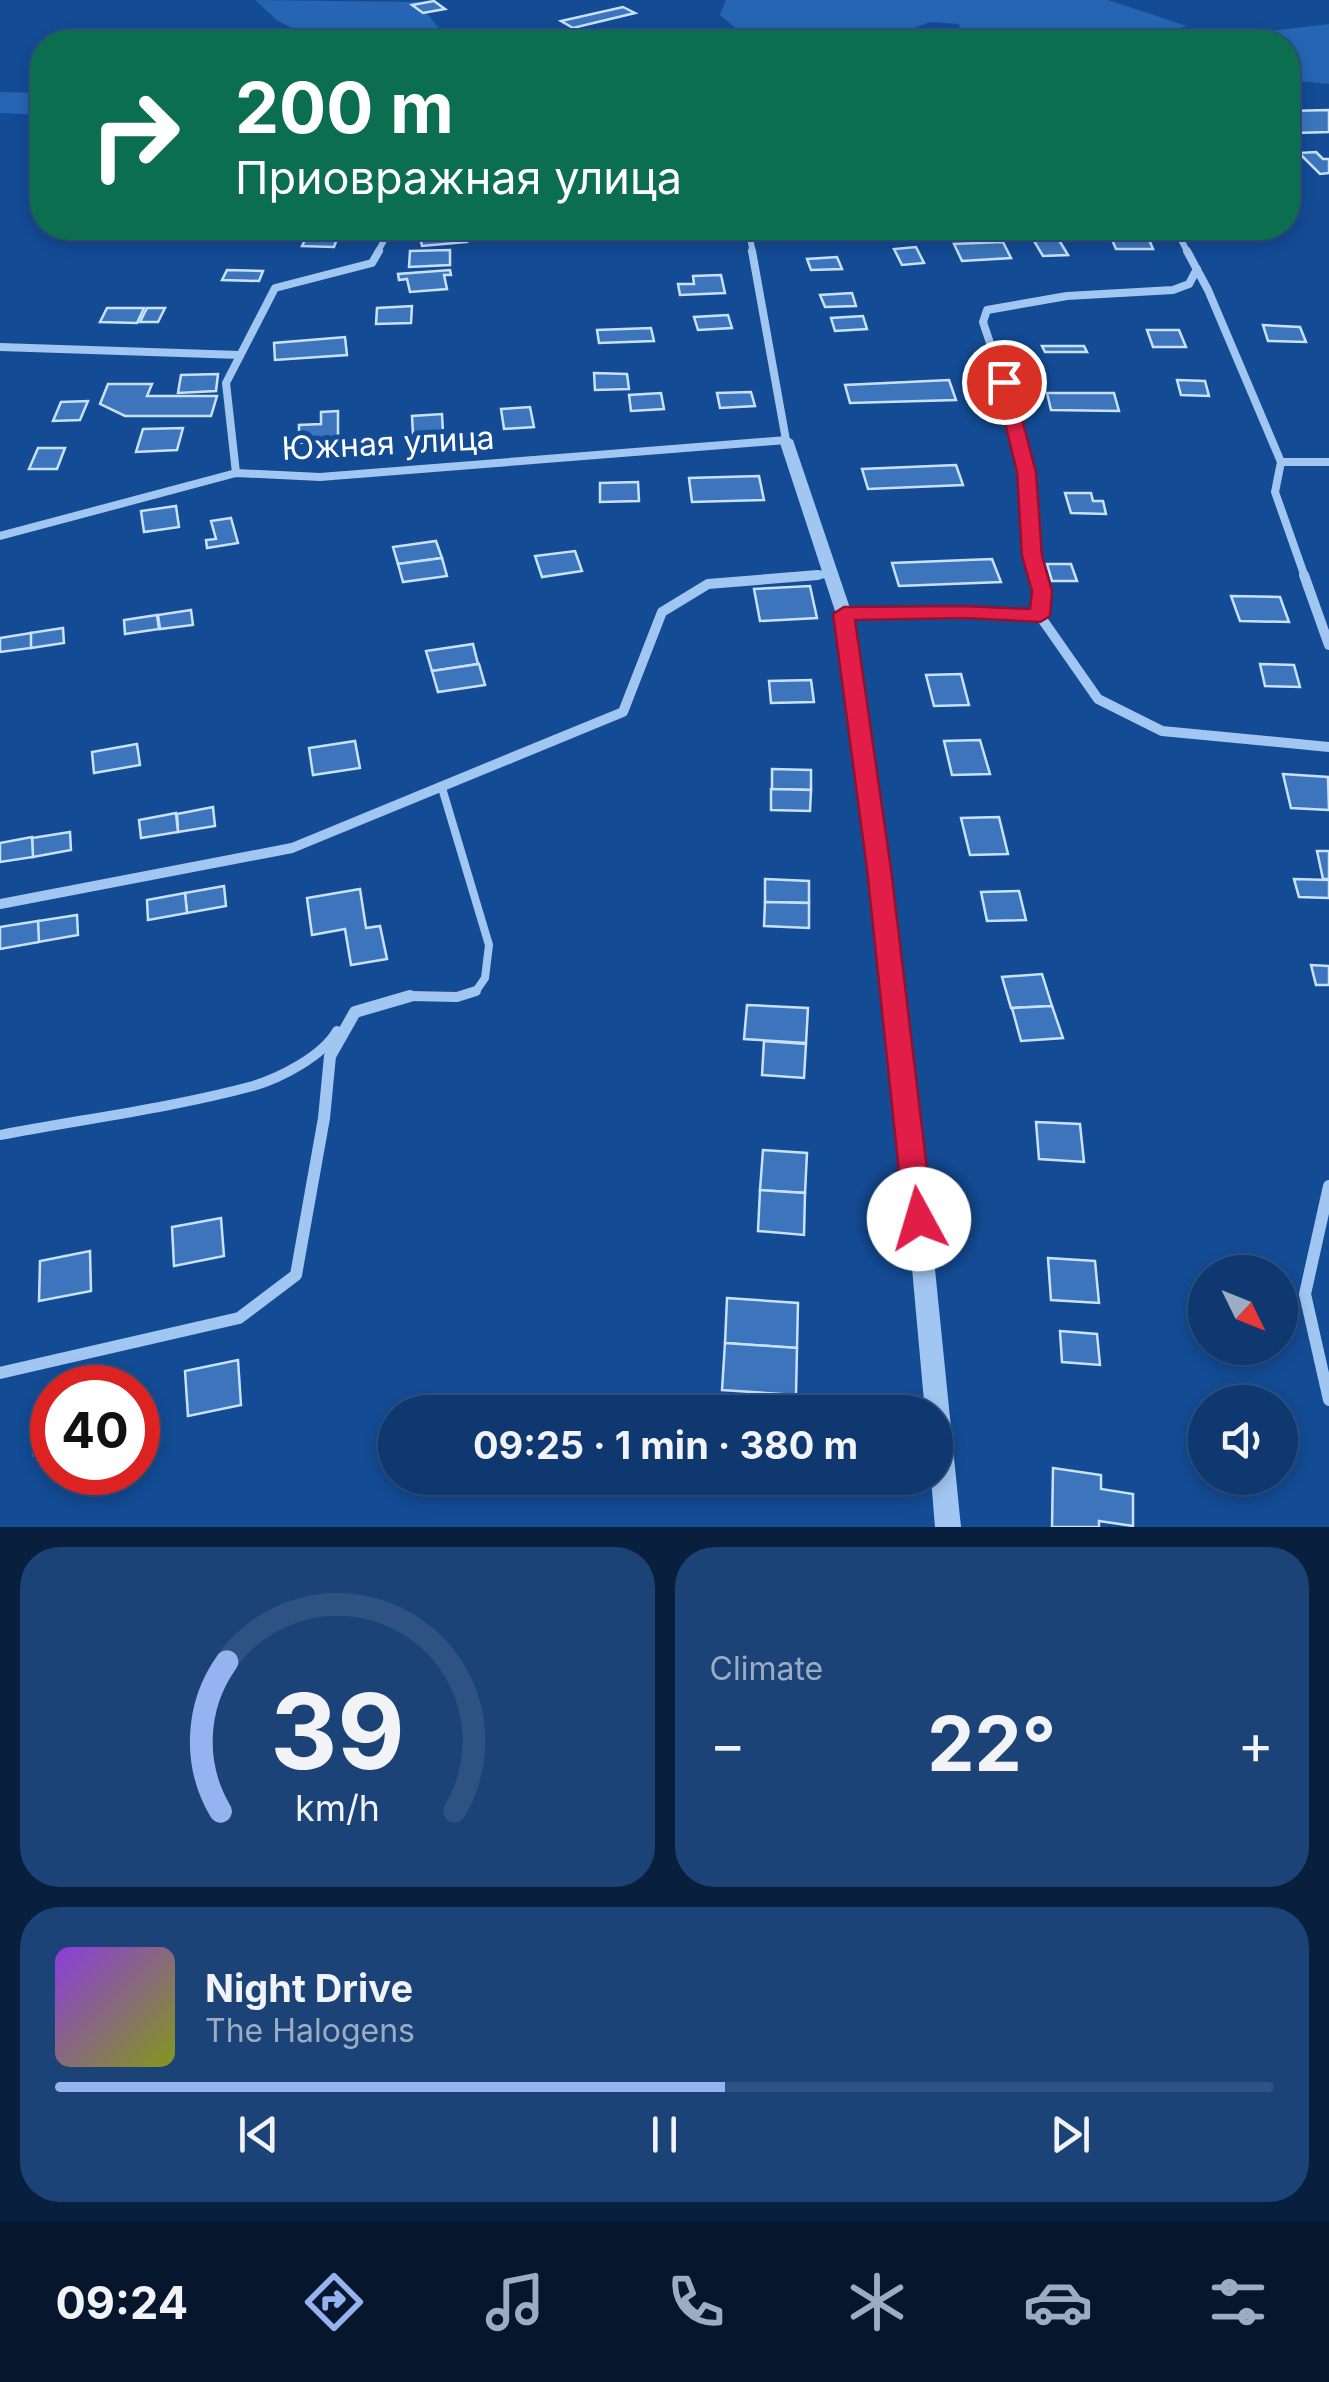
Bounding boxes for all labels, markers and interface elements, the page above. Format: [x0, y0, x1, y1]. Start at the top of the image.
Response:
text: 200 m [235, 65, 454, 150]
icon: right [70, 70, 200, 200]
text: Приовражная улица [235, 150, 682, 205]
pin [962, 340, 1047, 425]
icon: arrive [977, 355, 1032, 410]
street label: Южная улица [281, 418, 495, 468]
position arrow [867, 1167, 971, 1271]
north arrow [1188, 1255, 1298, 1365]
map controls [1188, 1255, 1298, 1495]
speed limit sign: 40 [30, 1365, 160, 1495]
button: sound [1188, 1385, 1298, 1495]
text: 09:25 · 1 min · 380 m [473, 1422, 858, 1468]
text: Climate [710, 1649, 823, 1688]
text: 39 [270, 1668, 405, 1794]
text: 22° [927, 1698, 1056, 1789]
text: − [710, 1711, 746, 1777]
text: + [1238, 1711, 1274, 1777]
text: km/h [295, 1786, 380, 1830]
text: Night Drive [205, 1965, 413, 2011]
text: The Halogens [205, 2011, 415, 2050]
icon: previous [231, 2107, 286, 2162]
icon: pause [637, 2107, 692, 2162]
icon: next [1043, 2107, 1098, 2162]
icon: directions [299, 2267, 369, 2337]
icon: music [480, 2267, 550, 2337]
icon: phone [661, 2267, 731, 2337]
icon: climate [842, 2267, 912, 2337]
icon: car [1023, 2267, 1093, 2337]
icon: filters [1203, 2267, 1273, 2337]
text: 09:24 [55, 2275, 188, 2330]

